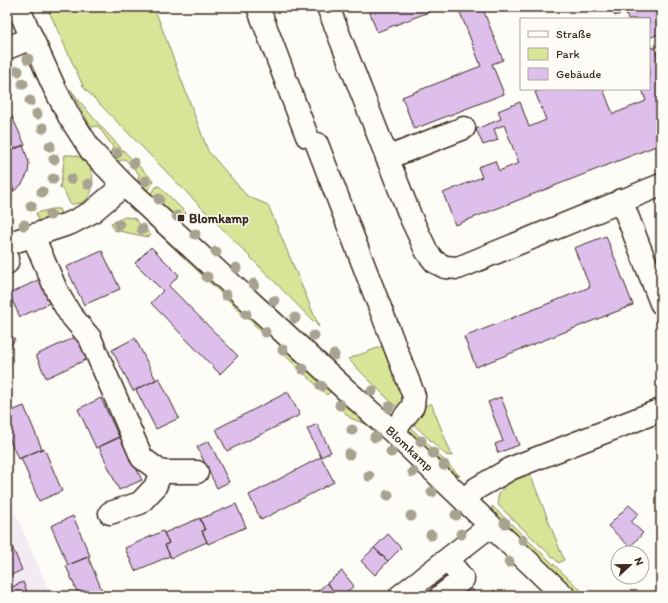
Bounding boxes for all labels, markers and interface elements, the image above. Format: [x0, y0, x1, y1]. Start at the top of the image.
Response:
legend [520, 18, 650, 90]
text: Straße [556, 27, 591, 41]
text: Park [556, 47, 580, 61]
text: Gebäude [556, 67, 601, 81]
place label: Blomkamp [189, 211, 249, 227]
marker: Blomkamp [176, 213, 186, 223]
street label: Blomkamp [383, 423, 437, 474]
north arrow [610, 545, 650, 585]
text: N [631, 556, 646, 567]

